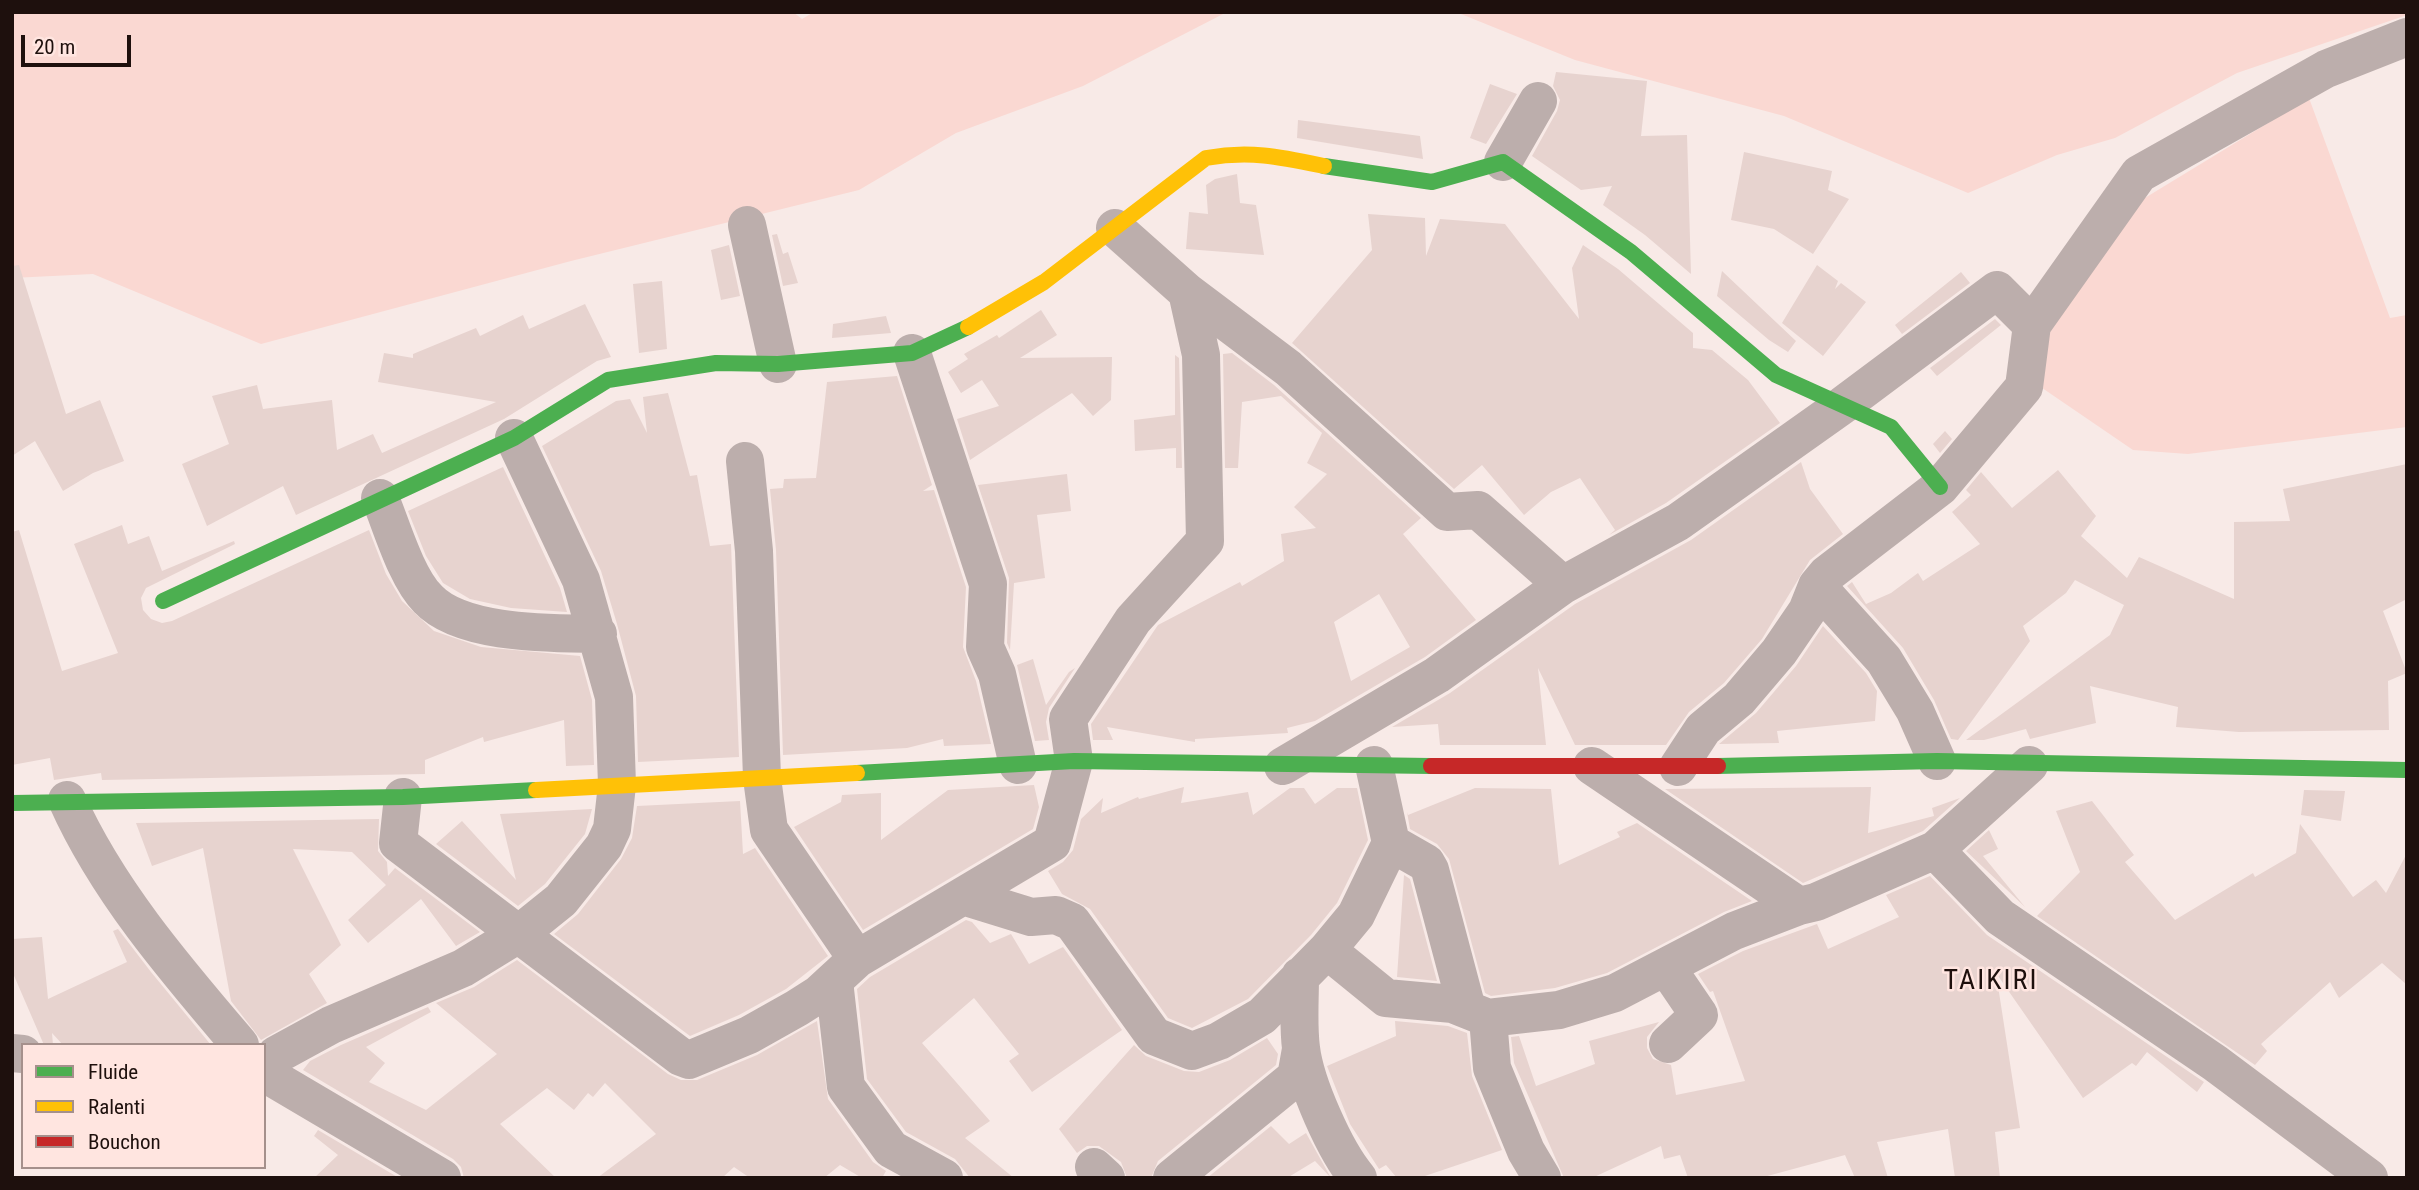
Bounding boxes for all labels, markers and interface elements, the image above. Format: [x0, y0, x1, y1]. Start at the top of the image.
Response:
scale bar [24, 21, 135, 65]
text: 20 m [34, 35, 75, 59]
district label: TAIKIRI [1944, 965, 2038, 999]
legend [21, 1043, 266, 1169]
text: Fluide [88, 1060, 138, 1084]
text: Ralenti [88, 1095, 145, 1119]
text: Bouchon [88, 1130, 161, 1154]

